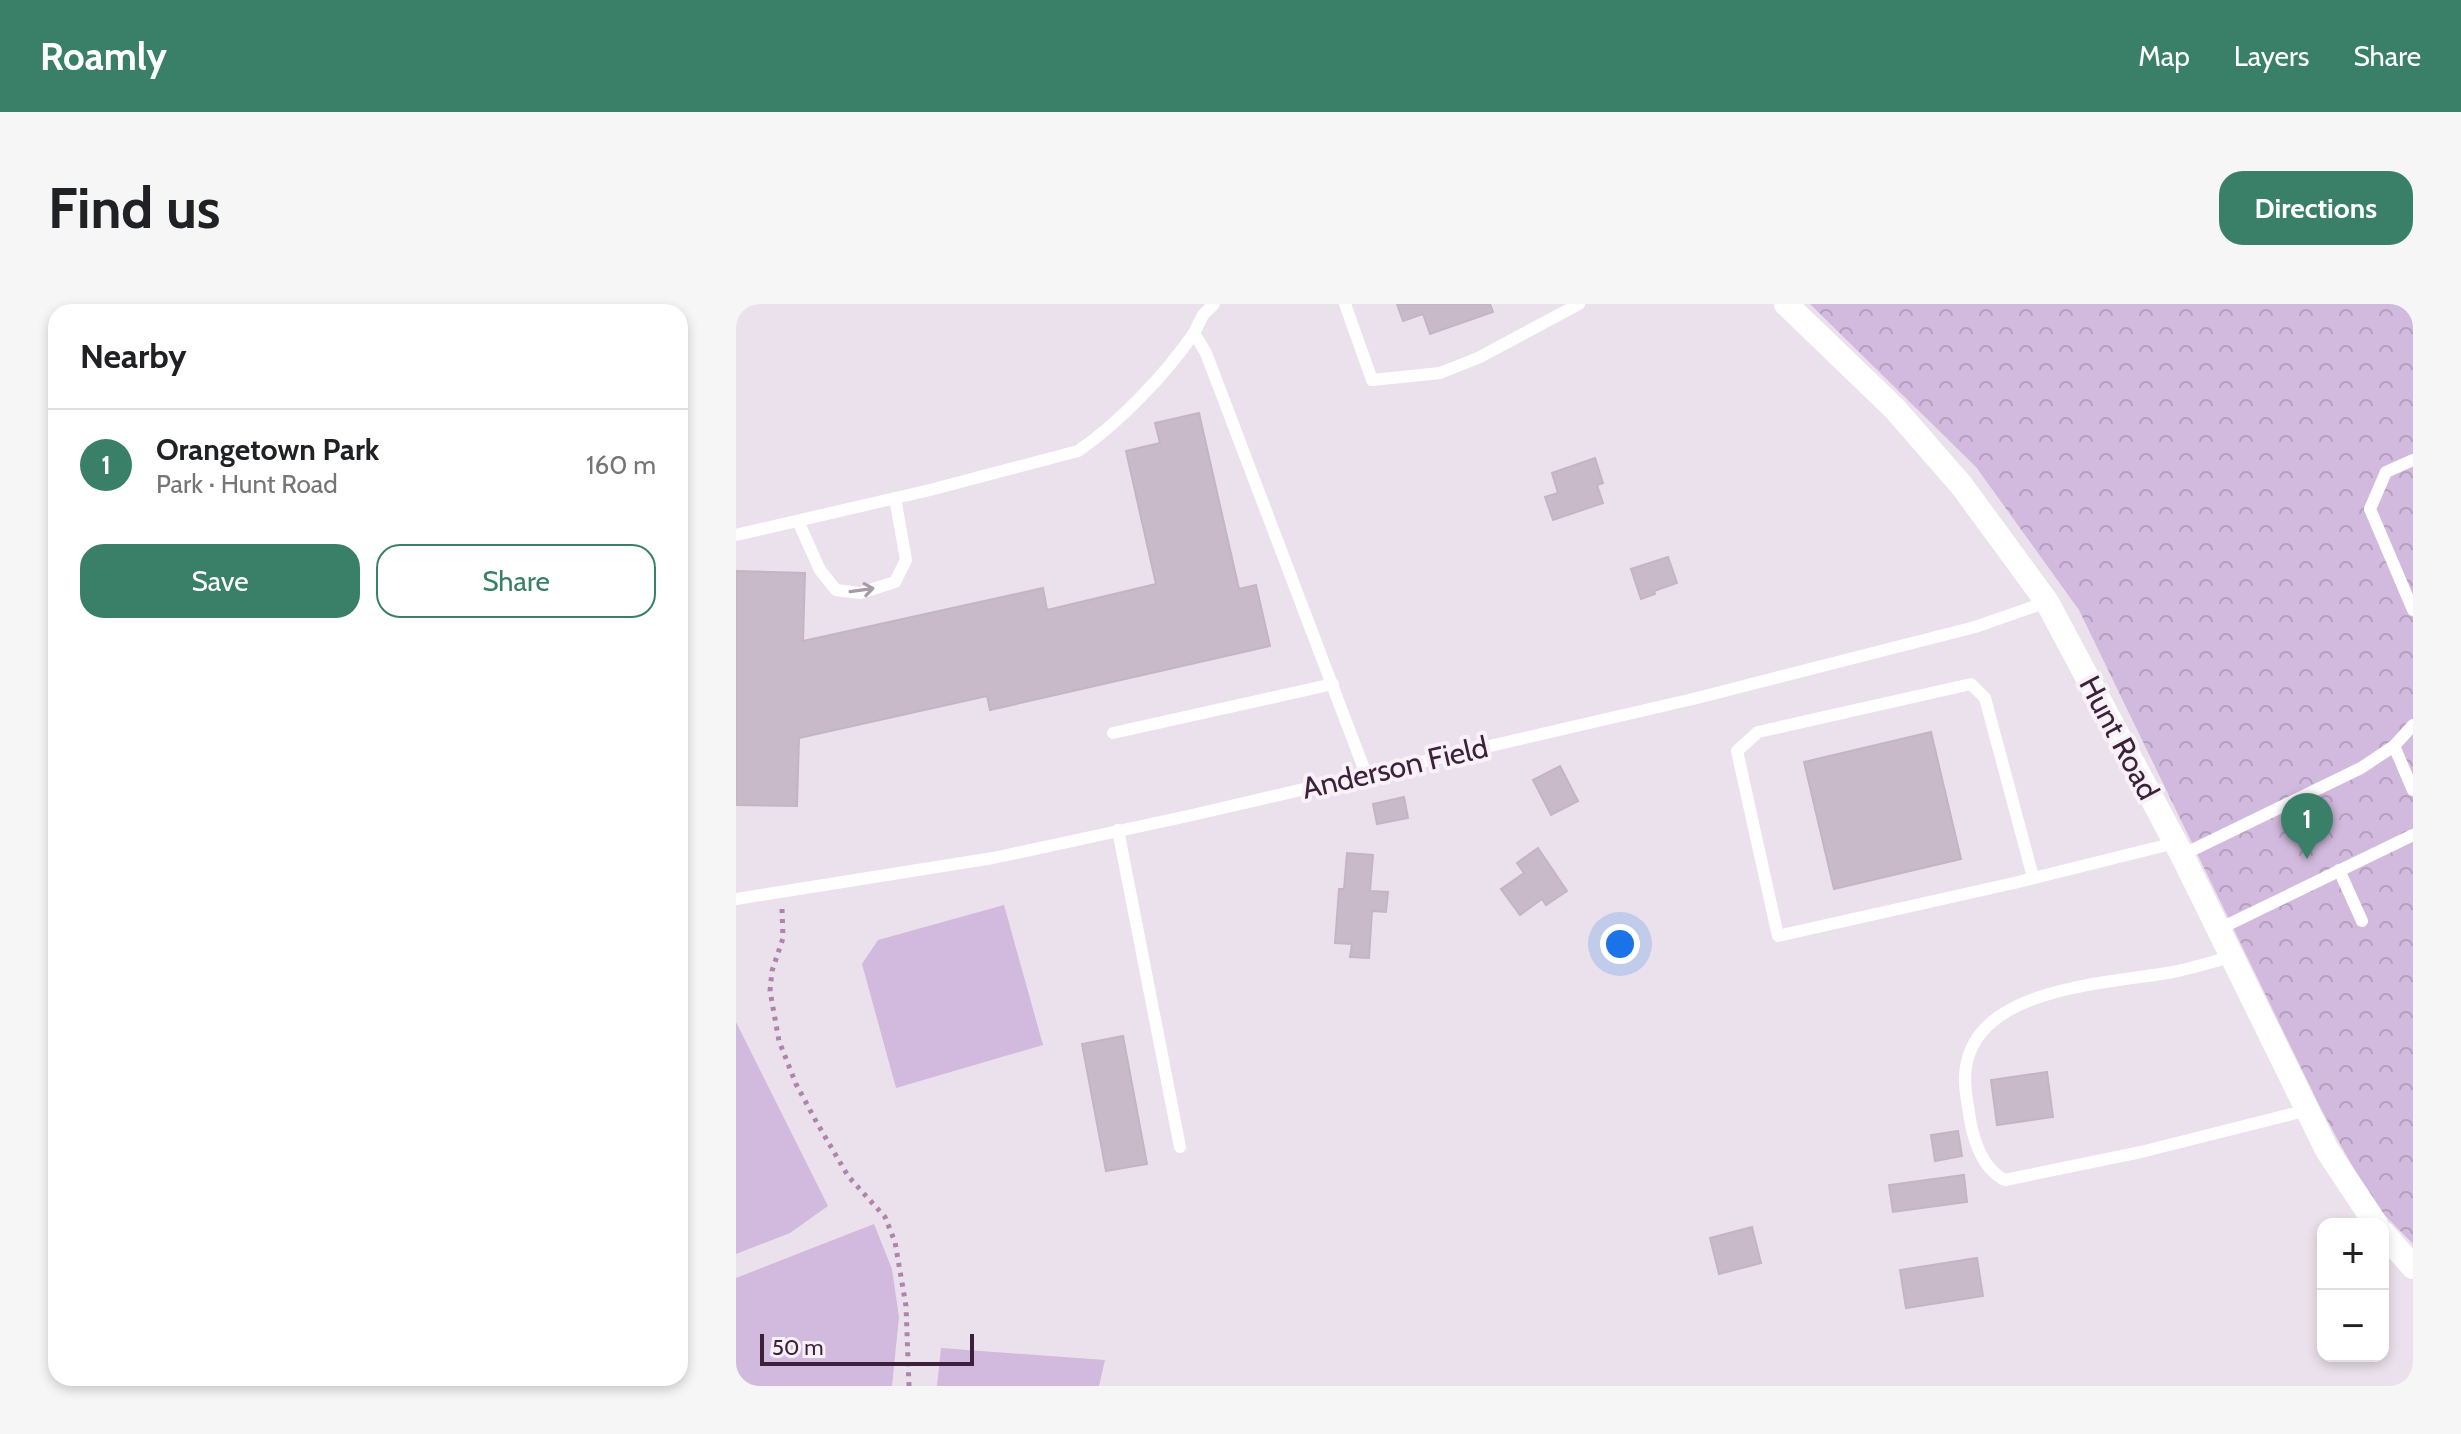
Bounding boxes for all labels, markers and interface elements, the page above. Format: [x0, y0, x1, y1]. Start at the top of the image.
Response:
text: Roamly [40, 33, 167, 80]
text: Map [2138, 39, 2190, 73]
text: Layers [2234, 39, 2309, 73]
text: Share [2353, 39, 2421, 73]
button: Directions [2219, 171, 2413, 245]
text: Find us [48, 174, 221, 242]
text: Nearby [80, 335, 187, 377]
text: Orangetown Park [156, 431, 379, 468]
text: 1 [101, 449, 111, 481]
text: 160 m [586, 449, 656, 481]
text: Park · Hunt Road [156, 468, 338, 500]
button: Save [80, 544, 360, 618]
button: Share [376, 544, 656, 618]
one-way arrow [848, 582, 874, 597]
street label: Hunt Road [2071, 669, 2167, 806]
street label: Anderson Field [1298, 728, 1492, 807]
pin: 1 [2281, 793, 2333, 859]
your location [1600, 924, 1640, 964]
map controls [2317, 1218, 2389, 1362]
button: + [2317, 1218, 2389, 1290]
button: − [2317, 1290, 2389, 1362]
scale bar [760, 1330, 974, 1366]
text: 50 m [772, 1334, 824, 1361]

